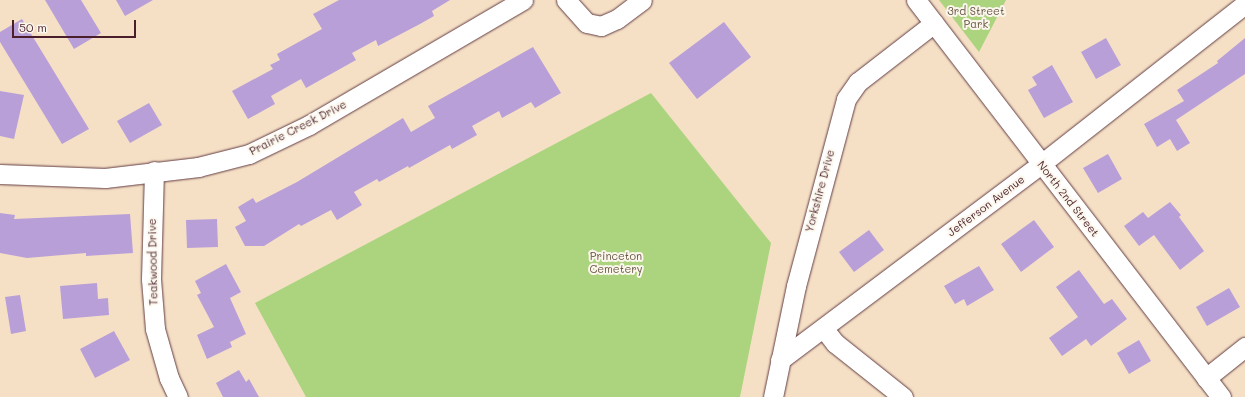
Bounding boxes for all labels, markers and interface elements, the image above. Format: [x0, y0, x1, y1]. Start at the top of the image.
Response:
park label: 3rd Street Park [947, 5, 1005, 31]
scale bar [14, 12, 138, 38]
text: 50 m [19, 19, 47, 35]
street label: Prairie Creek Drive [247, 98, 349, 158]
street label: Yorkshire Drive [803, 148, 837, 234]
street label: North 2nd Street [1034, 159, 1102, 239]
street label: Jefferson Avenue [945, 173, 1027, 239]
street label: Teakwood Drive [146, 219, 160, 305]
park label: Princeton Cemetery [589, 250, 643, 276]

